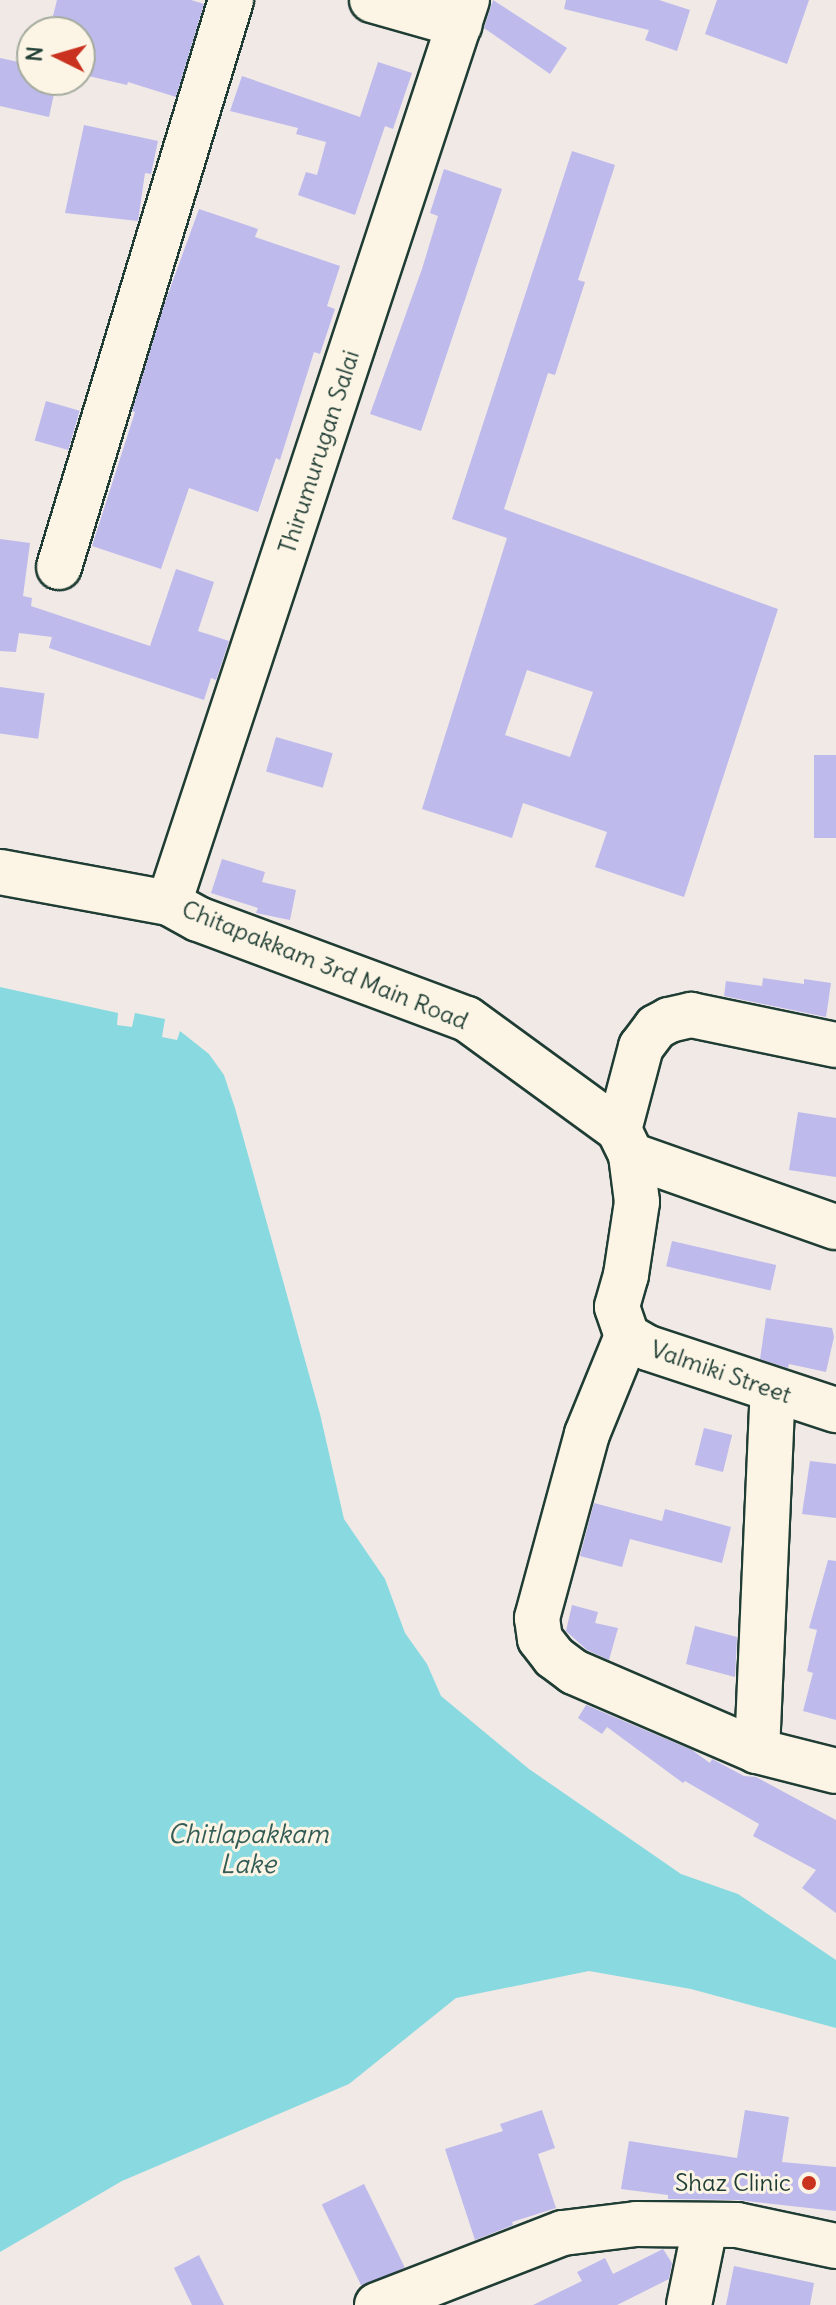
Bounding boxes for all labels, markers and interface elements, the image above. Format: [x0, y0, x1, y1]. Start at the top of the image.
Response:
north arrow [16, 16, 96, 96]
text: N [19, 45, 49, 63]
street label: Thirumurugan Salai [272, 347, 366, 557]
street label: Chitapakkam 3rd Main Road [178, 894, 472, 1036]
street label: Valmiki Street [647, 1334, 795, 1410]
water label: Chitlapakkam Lake [167, 1818, 329, 1880]
place label: Shaz Clinic [675, 2169, 791, 2197]
marker: Shaz Clinic [798, 2172, 820, 2194]

